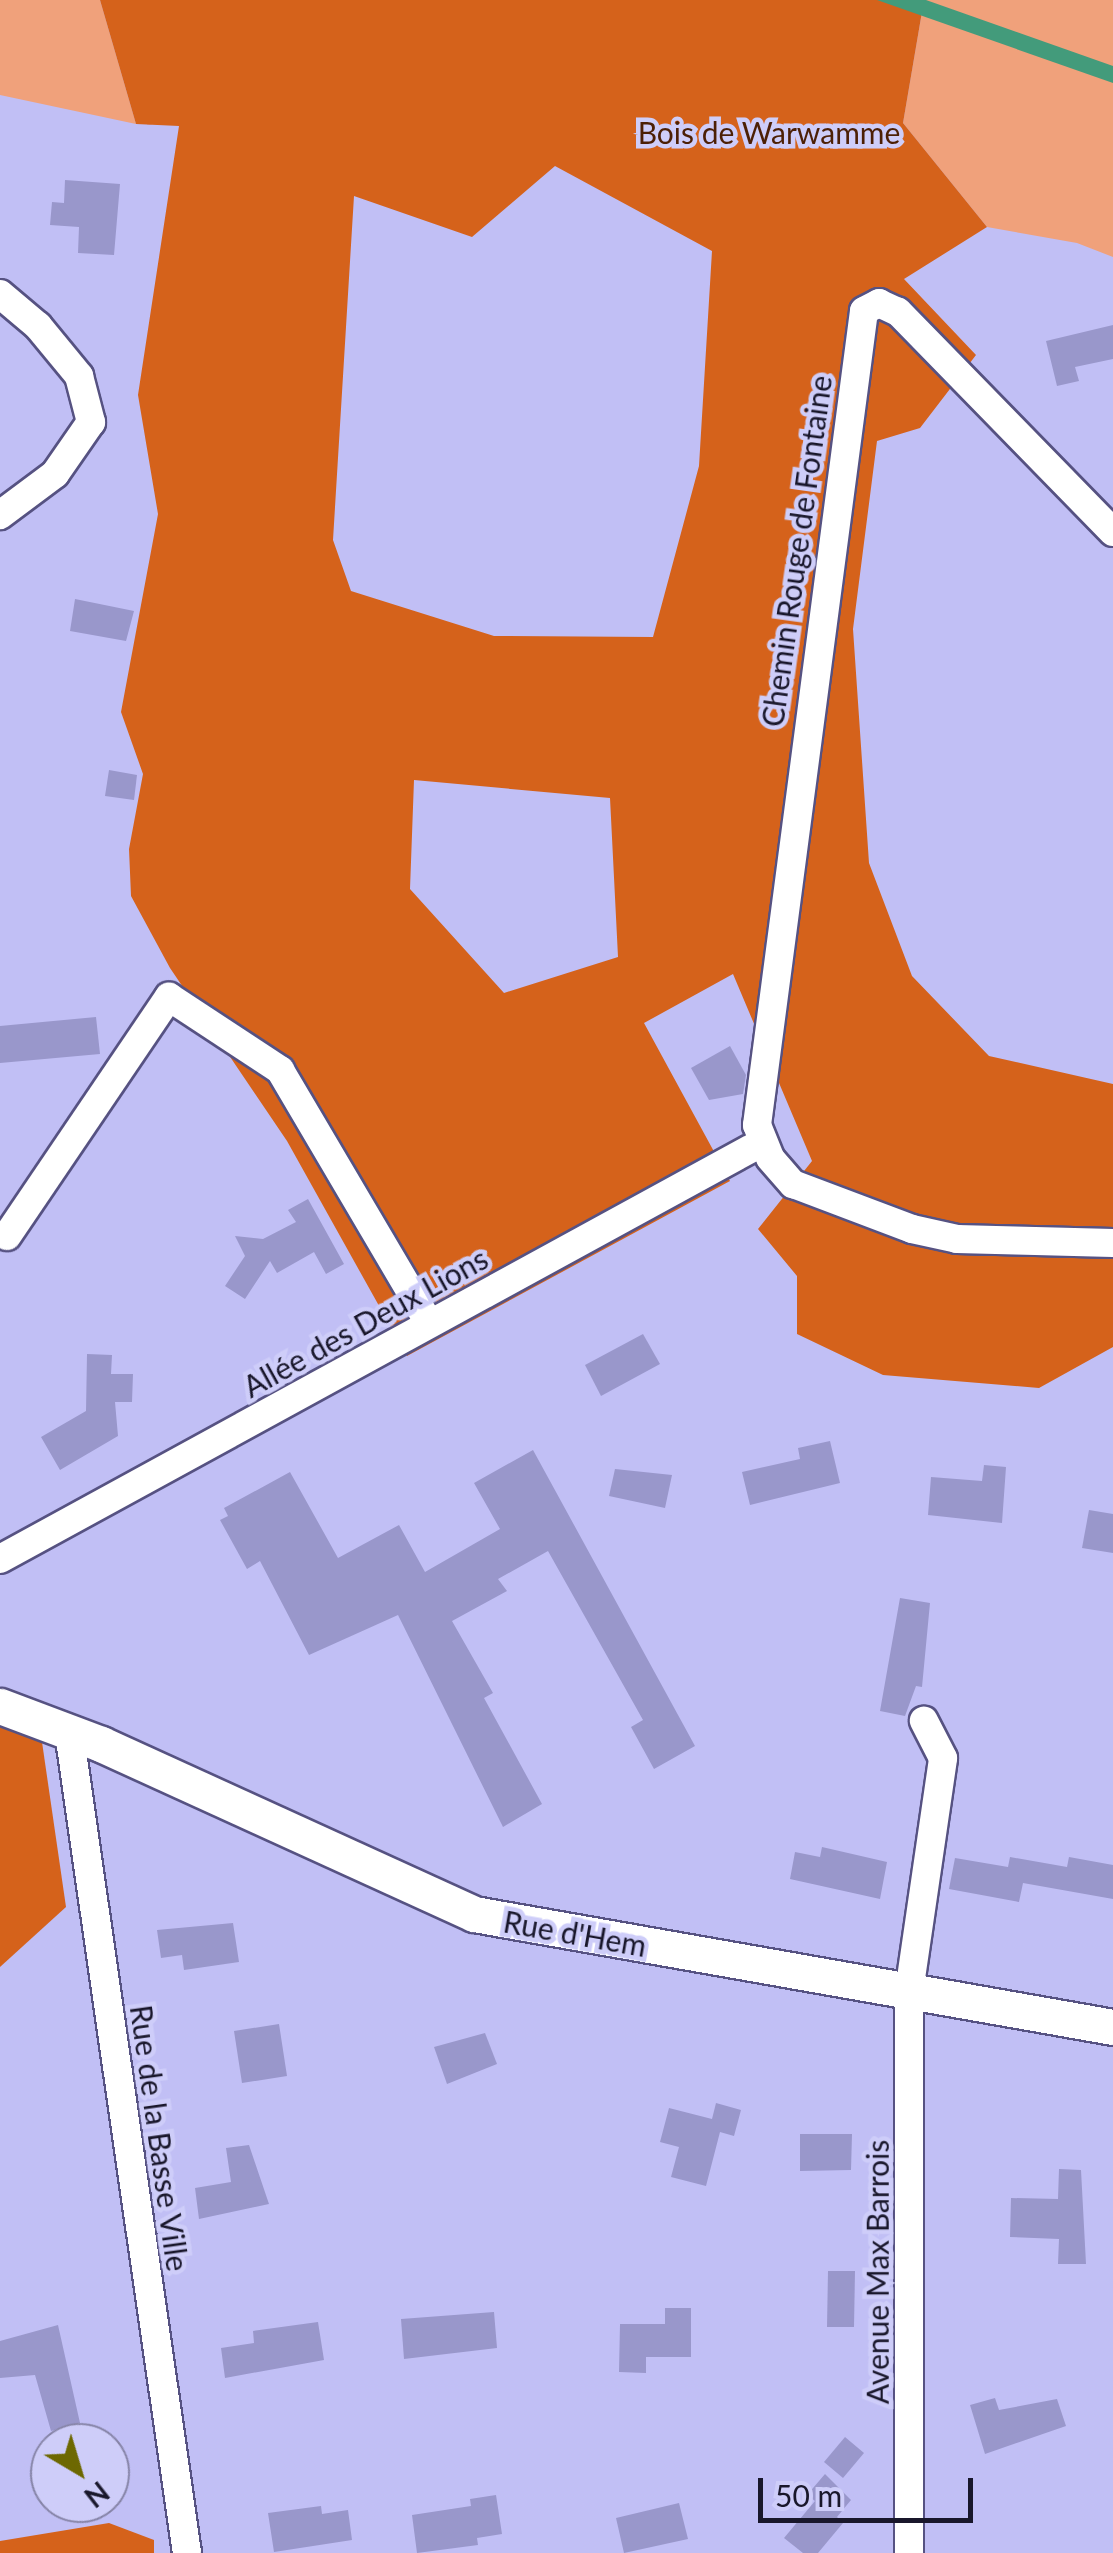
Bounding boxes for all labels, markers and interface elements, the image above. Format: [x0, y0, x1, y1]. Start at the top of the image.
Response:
park label: Bois de Warwamme [637, 114, 901, 150]
street label: Chemin Rouge de Fontaine [754, 373, 838, 729]
street label: Allée des Deux Lions [236, 1240, 494, 1404]
street label: Rue d'Hem [501, 1903, 649, 1963]
street label: Rue de la Basse Ville [123, 2002, 197, 2274]
street label: Avenue Max Barrois [859, 2140, 895, 2404]
north arrow [30, 2423, 130, 2523]
scale bar [763, 2458, 978, 2520]
text: N [78, 2475, 116, 2515]
text: 50 m [775, 2477, 842, 2513]

